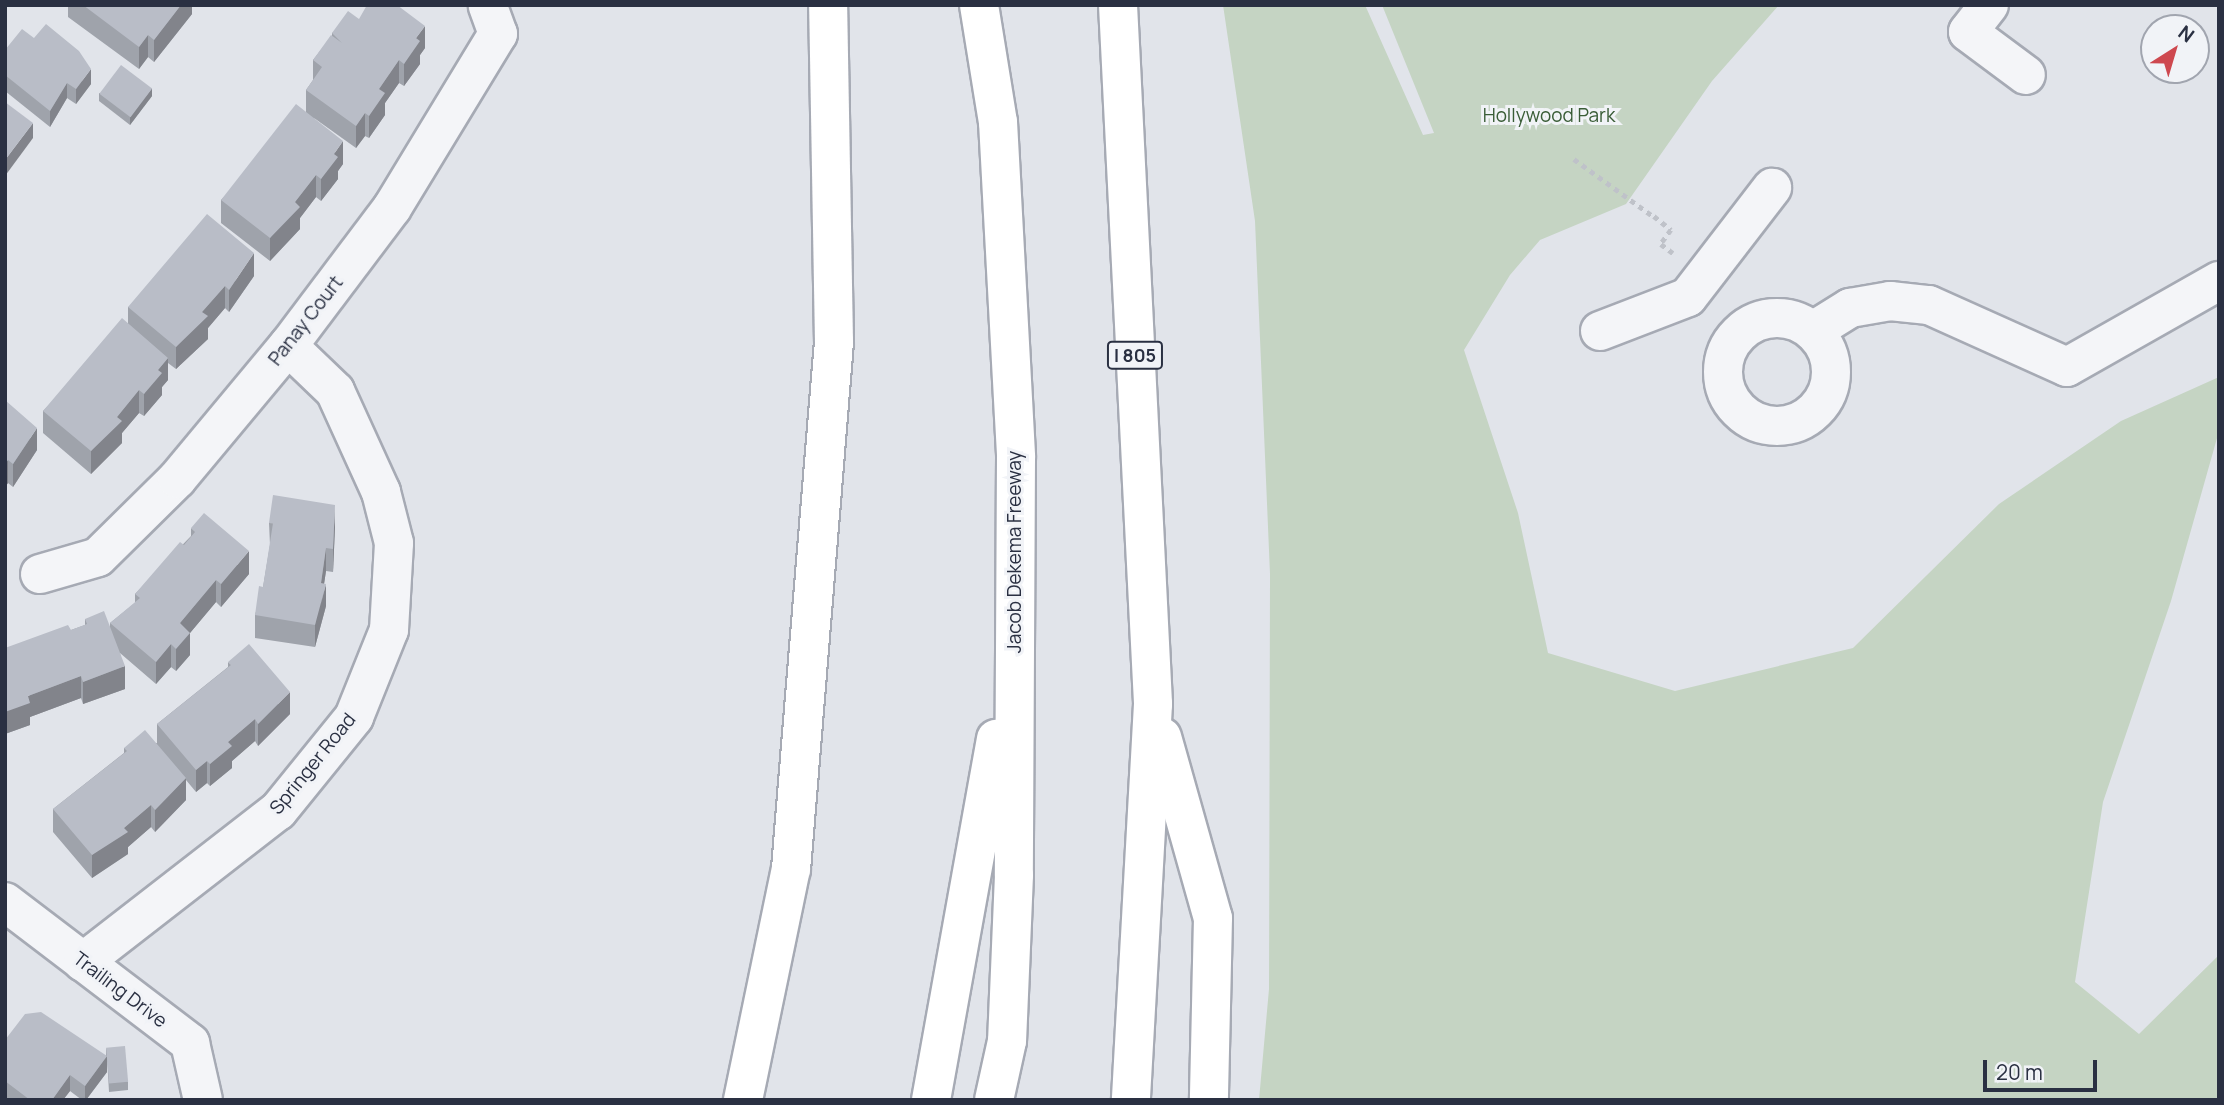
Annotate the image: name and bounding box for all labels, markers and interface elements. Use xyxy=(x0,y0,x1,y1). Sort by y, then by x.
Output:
north arrow xyxy=(2140,14,2210,84)
text: N xyxy=(2173,19,2200,48)
park label: Hollywood Park xyxy=(1483,105,1615,127)
street label: Panay Court xyxy=(264,272,348,370)
road number: I 805 xyxy=(1105,340,1165,370)
street label: Jacob Dekema Freeway xyxy=(1004,451,1026,653)
street label: Springer Road xyxy=(265,709,361,819)
street label: Trailing Drive xyxy=(69,947,171,1033)
scale bar xyxy=(1986,1046,2100,1090)
text: 20 m xyxy=(1996,1058,2043,1086)

